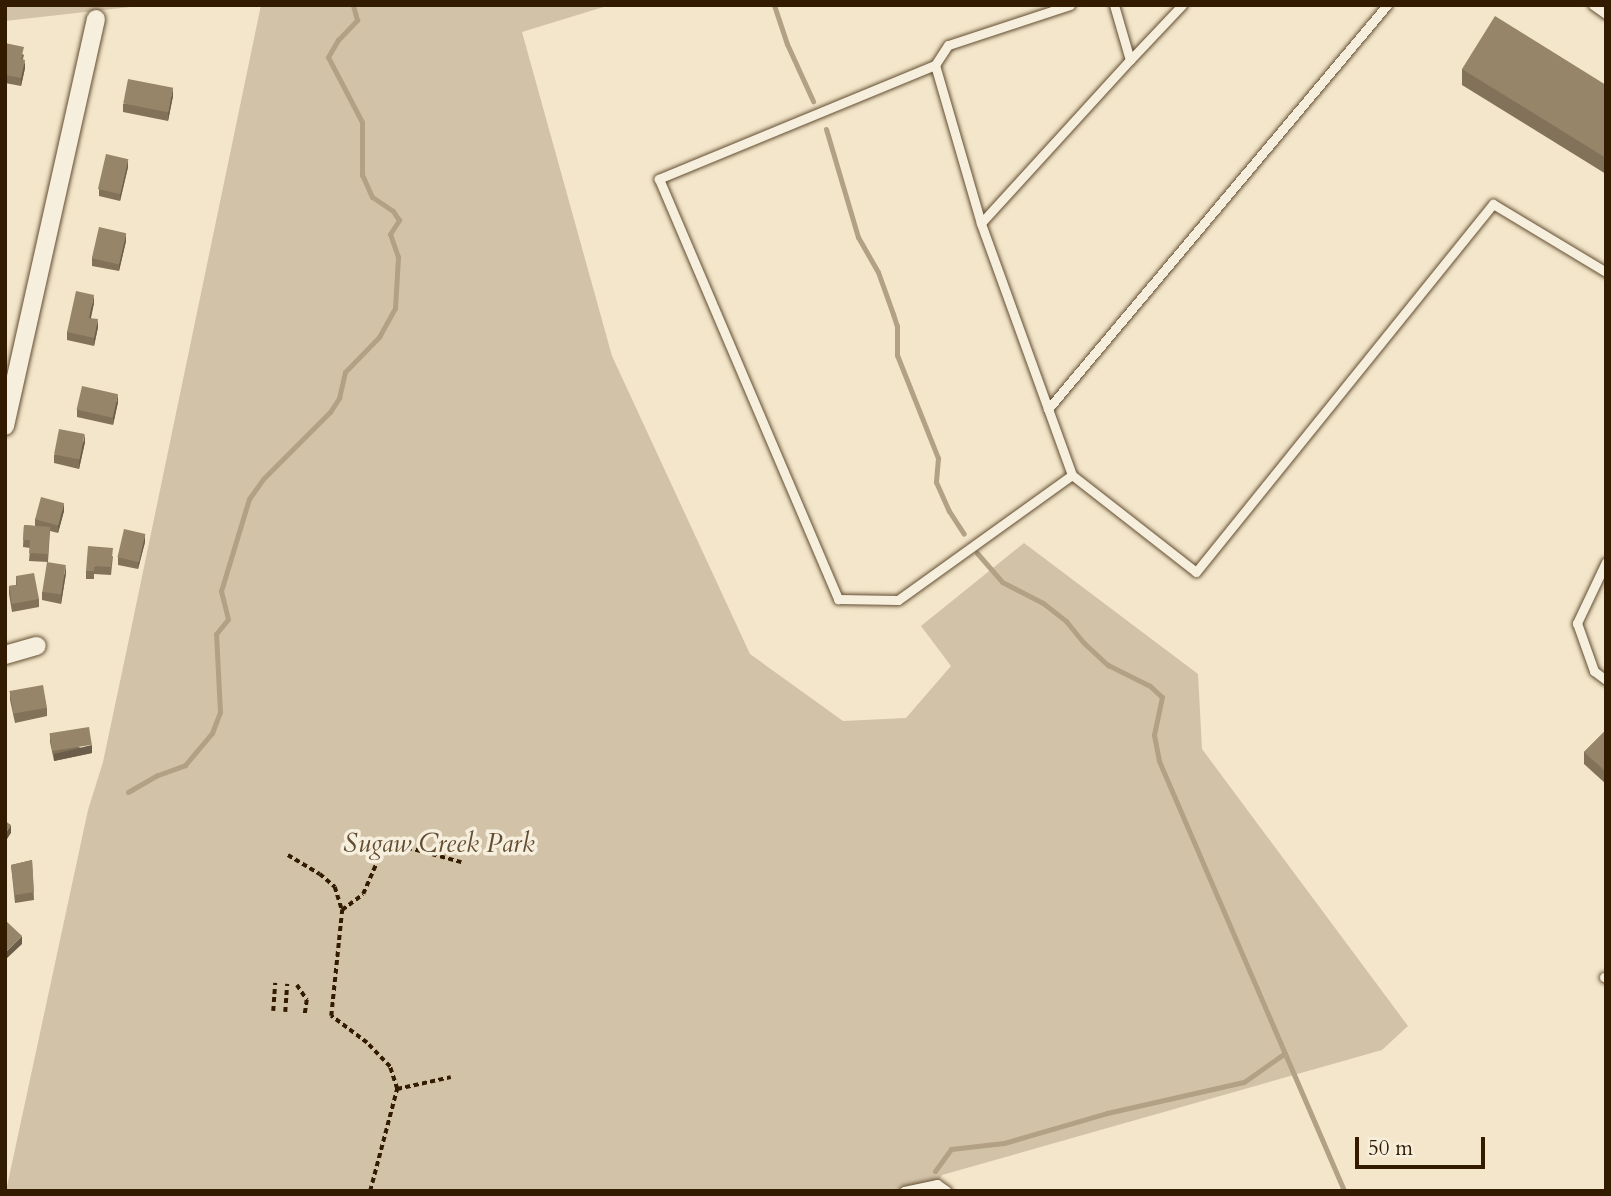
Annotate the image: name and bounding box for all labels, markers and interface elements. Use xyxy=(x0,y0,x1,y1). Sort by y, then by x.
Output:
park label: Sugaw Creek Park xyxy=(343,828,535,860)
scale bar xyxy=(1359,1122,1488,1166)
text: 50 m xyxy=(1368,1134,1413,1163)

